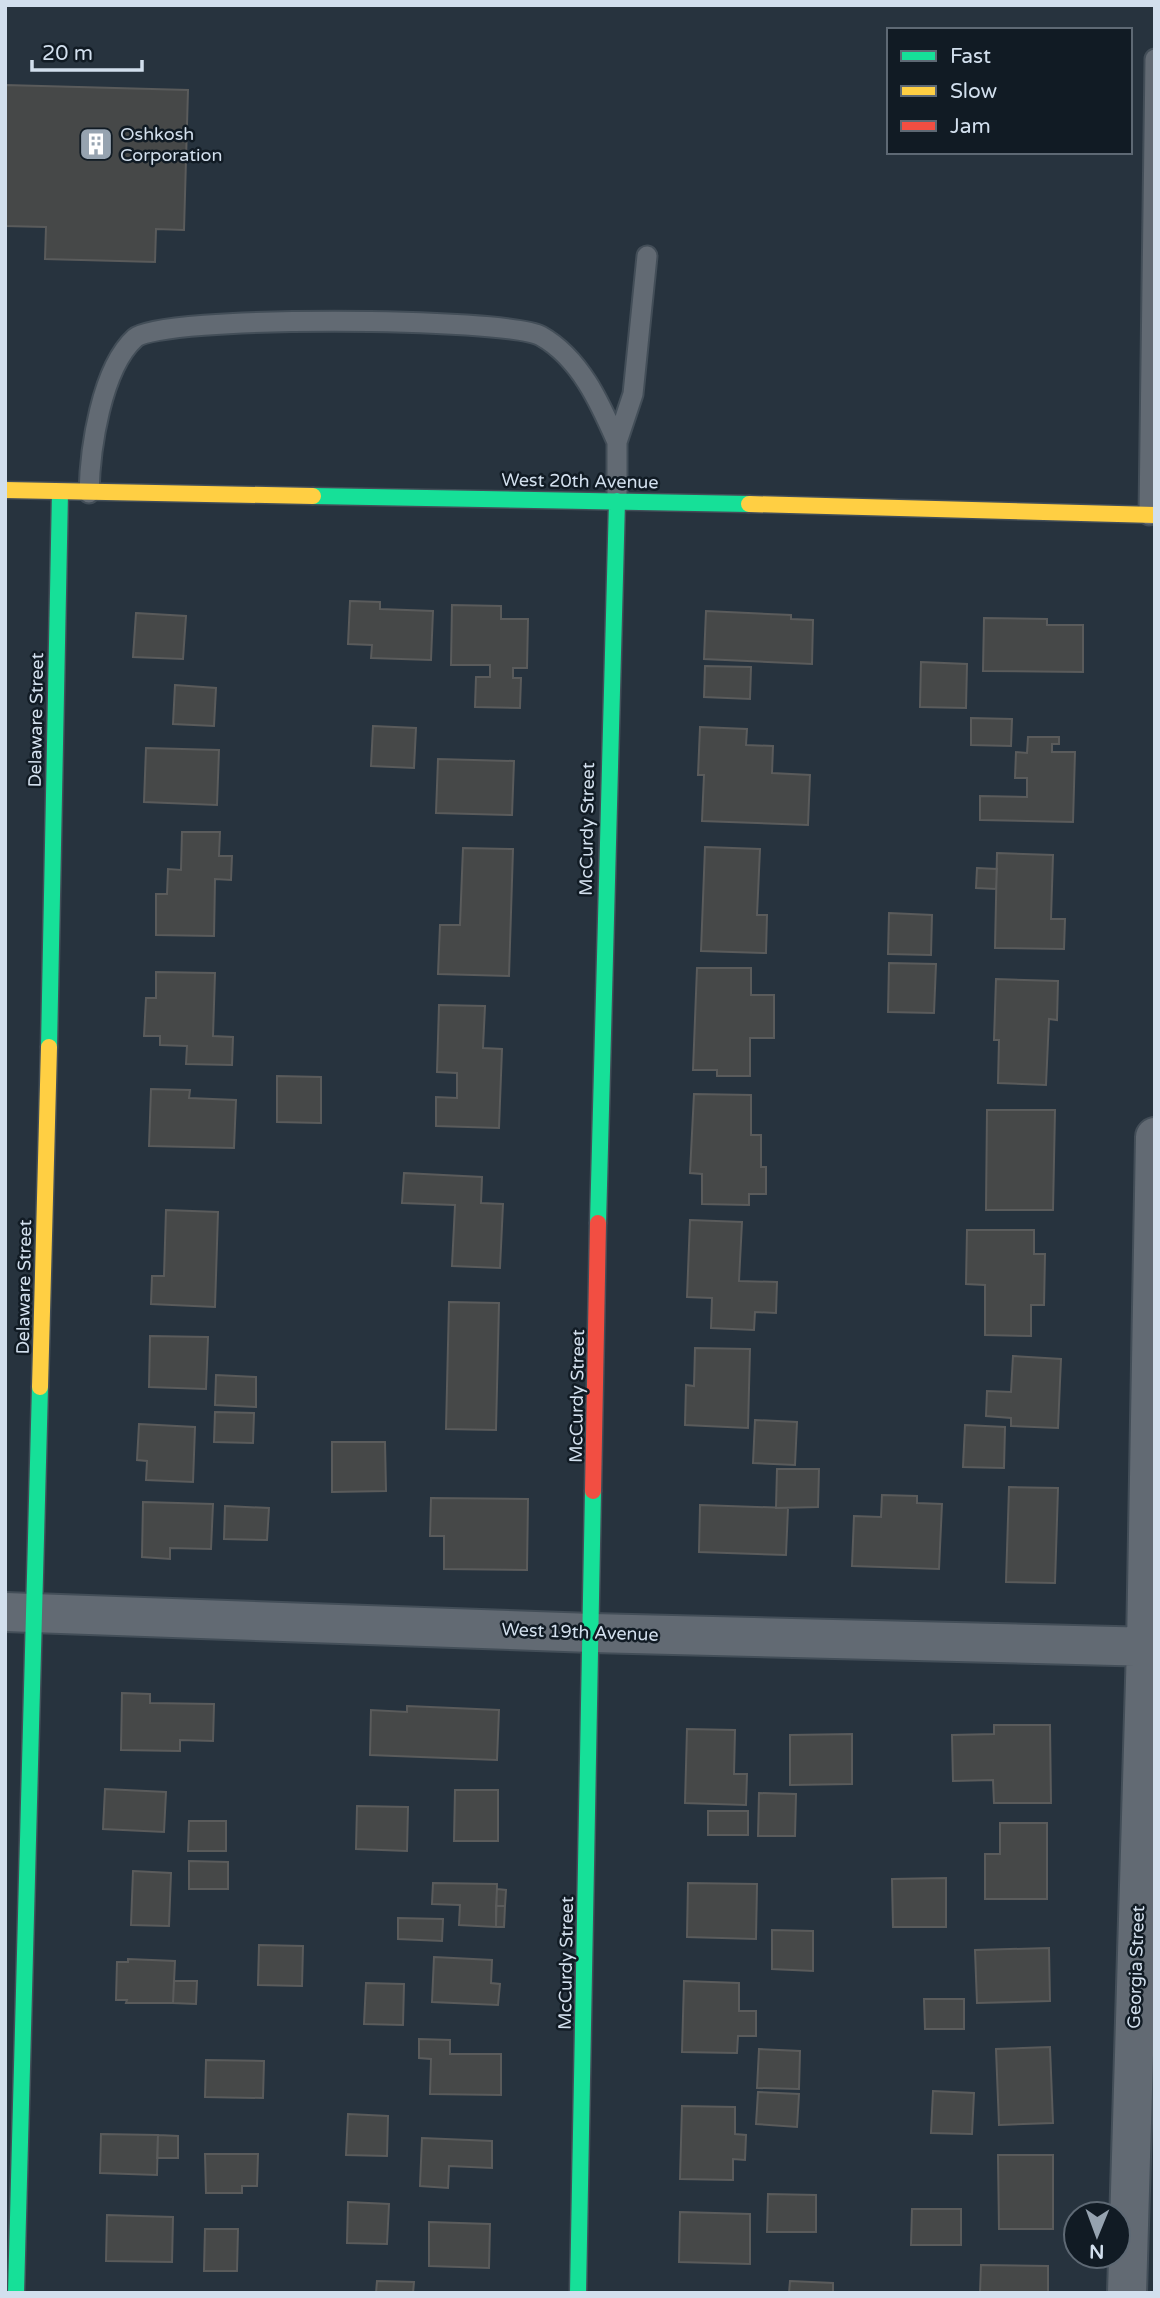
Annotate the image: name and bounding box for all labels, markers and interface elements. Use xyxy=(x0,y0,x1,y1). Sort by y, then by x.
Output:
scale bar xyxy=(32,28,142,72)
legend xyxy=(887,28,1132,154)
text: 20 m xyxy=(42,41,93,66)
text: Fast xyxy=(950,44,991,69)
text: Slow xyxy=(950,79,998,104)
text: Jam xyxy=(950,114,991,139)
place label: Oshkosh Corporation xyxy=(120,123,222,166)
building icon: Oshkosh Corporation xyxy=(77,125,115,163)
street label: West 20th Avenue xyxy=(501,469,659,493)
street label: Delaware Street xyxy=(24,652,48,788)
street label: McCurdy Street xyxy=(575,762,599,896)
street label: Delaware Street xyxy=(12,1219,36,1355)
street label: McCurdy Street xyxy=(565,1329,589,1463)
street label: West 19th Avenue xyxy=(501,1618,659,1646)
street label: McCurdy Street xyxy=(554,1896,578,2030)
street label: Georgia Street xyxy=(1123,1905,1149,2029)
north arrow xyxy=(1062,2200,1132,2270)
text: N xyxy=(1089,2240,1105,2262)

